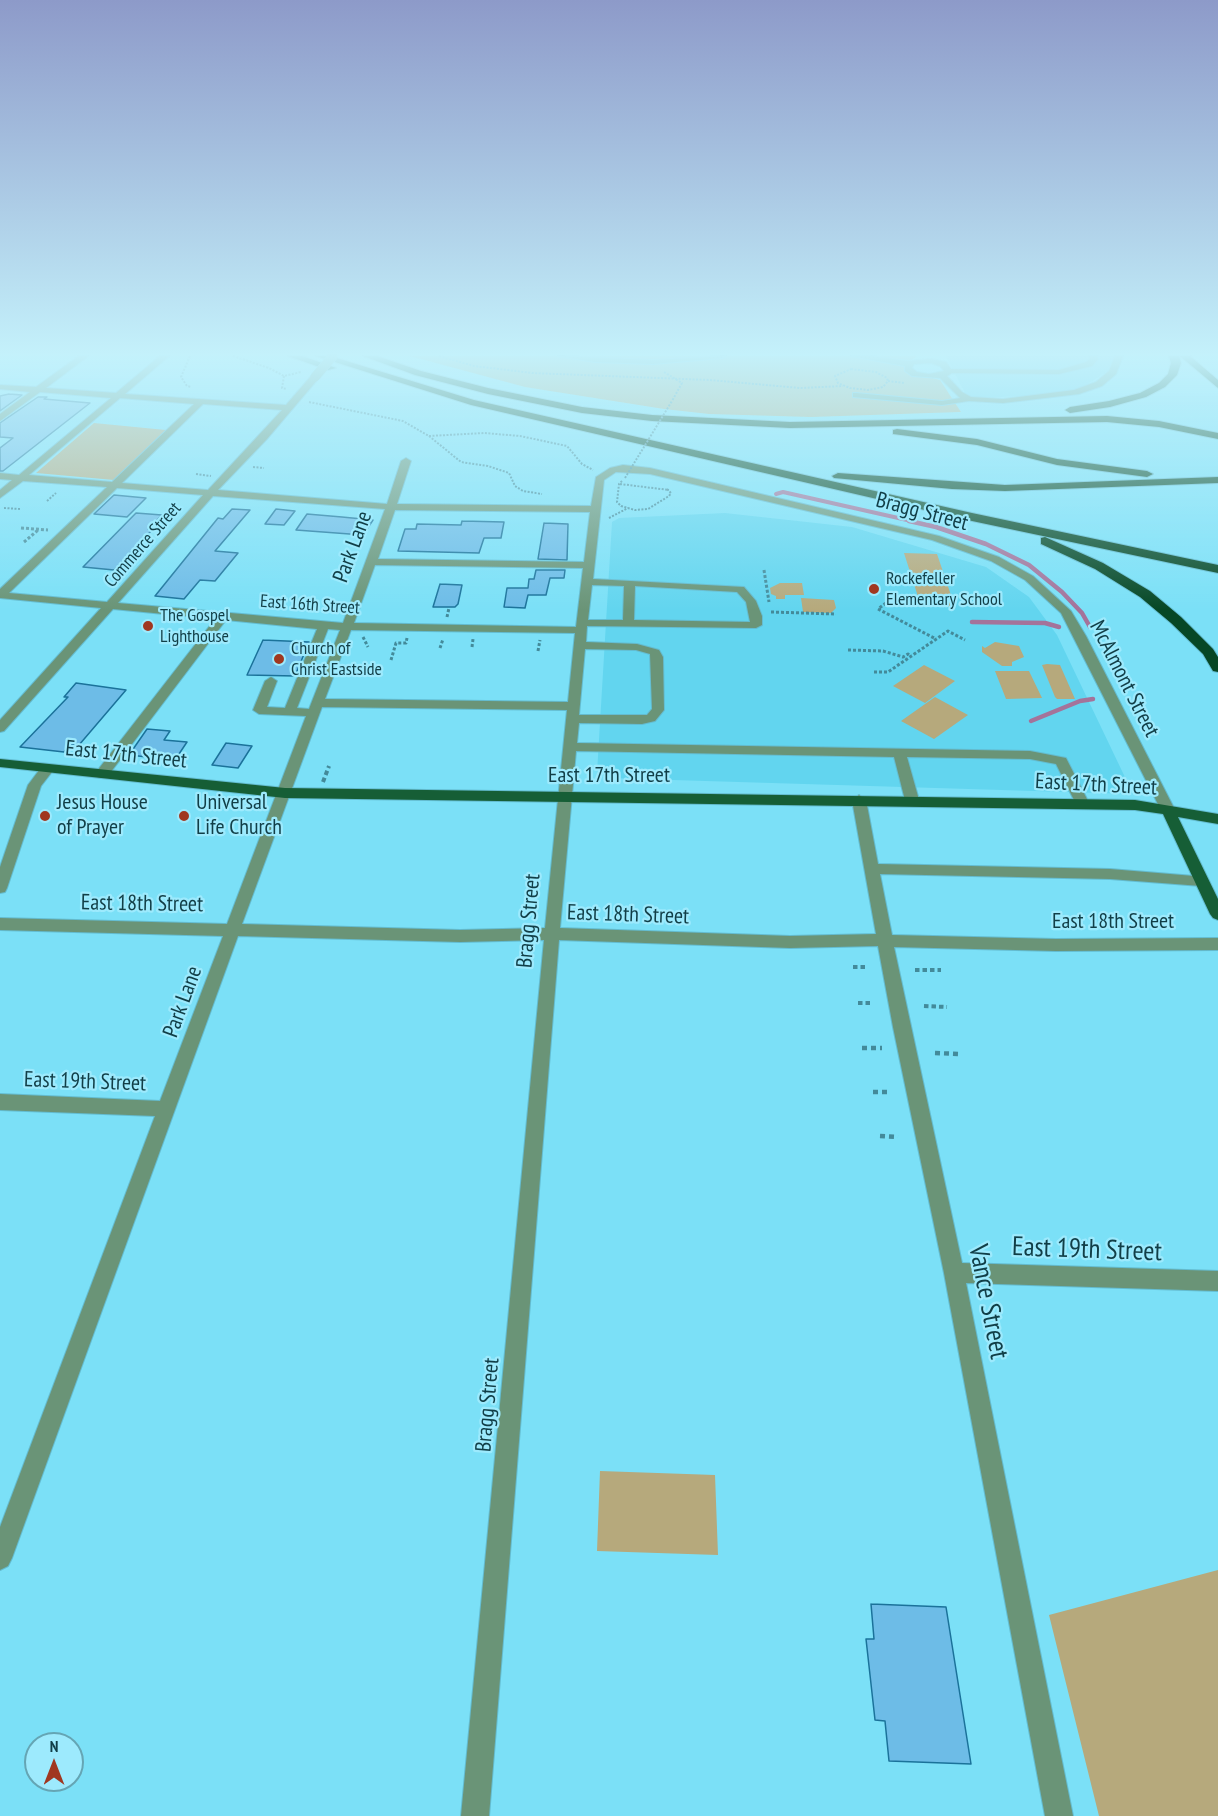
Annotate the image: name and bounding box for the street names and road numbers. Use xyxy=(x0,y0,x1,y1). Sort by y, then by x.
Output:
street label: Bragg Street xyxy=(873,487,971,537)
street label: Commerce Street xyxy=(100,498,186,592)
street label: Park Lane xyxy=(328,508,378,586)
street label: East 16th Street xyxy=(259,591,361,619)
street label: McAlmont Street xyxy=(1083,616,1165,742)
street label: East 17th Street xyxy=(64,735,188,775)
street label: East 17th Street xyxy=(548,763,670,789)
street label: East 17th Street xyxy=(1034,769,1158,801)
street label: Bragg Street xyxy=(512,873,546,969)
street label: East 18th Street xyxy=(81,890,203,918)
street label: East 18th Street xyxy=(567,900,689,930)
street label: East 18th Street xyxy=(1052,909,1174,935)
street label: Park Lane xyxy=(158,963,208,1041)
street label: East 19th Street xyxy=(24,1067,146,1097)
street label: East 19th Street xyxy=(1012,1231,1162,1269)
street label: Vance Street xyxy=(961,1242,1015,1362)
street label: Bragg Street xyxy=(471,1357,505,1453)

